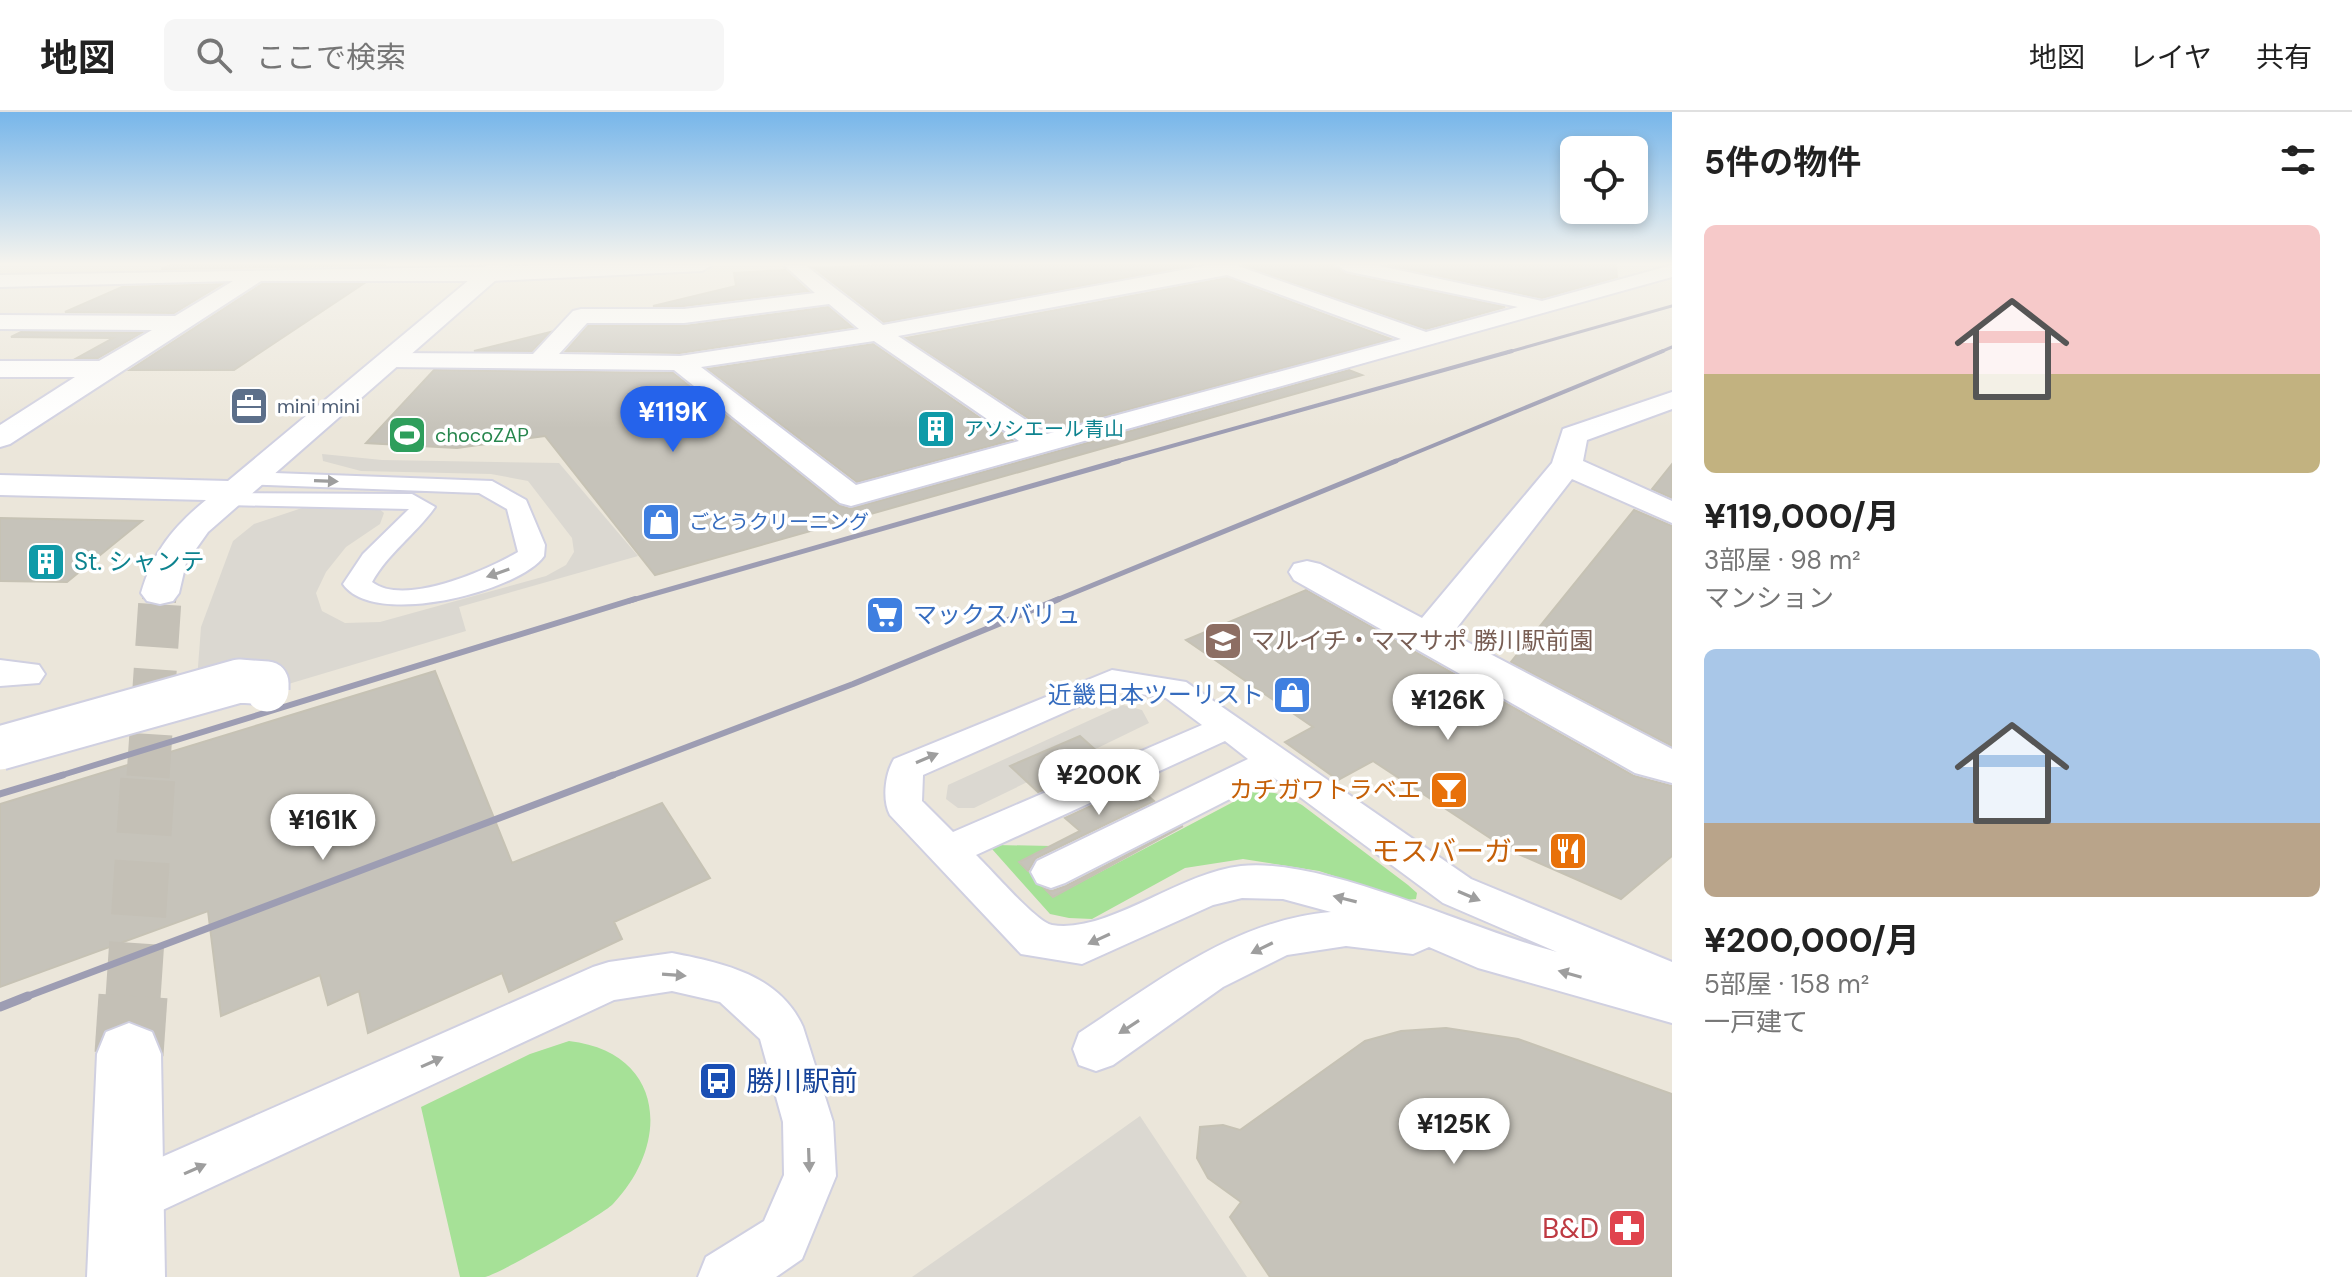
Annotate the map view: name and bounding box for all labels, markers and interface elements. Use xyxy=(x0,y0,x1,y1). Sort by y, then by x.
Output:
search box xyxy=(164,19,724,91)
text: 地図 xyxy=(40,33,116,83)
icon: search xyxy=(192,33,236,77)
text: ここで検索 xyxy=(256,38,406,77)
text: 地図 xyxy=(2029,39,2085,76)
text: レイヤ xyxy=(2129,39,2212,76)
text: 共有 xyxy=(2256,39,2312,76)
map controls xyxy=(1560,136,1648,224)
button: locate xyxy=(1560,136,1648,224)
icon: filters xyxy=(2276,138,2320,182)
text: 5件の物件 xyxy=(1704,140,1861,185)
icon: home xyxy=(1940,277,2084,421)
office icon: mini mini xyxy=(228,385,270,427)
pin: ¥119K xyxy=(617,386,729,454)
place label: mini mini xyxy=(277,393,360,419)
text: ¥119K xyxy=(638,395,708,429)
building icon: アソシエール青山 xyxy=(915,408,957,450)
sports icon: chocoZAP xyxy=(386,414,428,456)
place label: アソシエール青山 xyxy=(964,416,1124,442)
place label: chocoZAP xyxy=(435,422,529,448)
one-way arrow xyxy=(314,475,339,487)
text: ¥119,000/月 xyxy=(1704,494,1900,539)
shop icon: ごとうクリーニング xyxy=(640,501,682,543)
place label: ごとうクリーニング xyxy=(689,509,869,535)
building icon: St. シャンテ xyxy=(25,541,67,583)
text: 3部屋 · 98 m² xyxy=(1704,543,1861,577)
place label: St. シャンテ xyxy=(74,546,204,577)
one-way arrow xyxy=(486,568,510,580)
text: マンション xyxy=(1704,581,1834,615)
supermarket icon: マックスバリュ xyxy=(864,594,906,636)
place label: マックスバリュ xyxy=(913,599,1080,630)
school or university icon: マルイチ・ママサポ 勝川駅前園 xyxy=(1202,620,1244,662)
place label: マルイチ・ママサポ 勝川駅前園 xyxy=(1251,625,1593,656)
shop icon: 近畿日本ツーリスト xyxy=(1271,674,1313,716)
pin: ¥126K xyxy=(1392,674,1504,742)
place label: 近畿日本ツーリスト xyxy=(1048,679,1264,710)
text: ¥126K xyxy=(1411,683,1485,717)
icon: home xyxy=(1940,701,2084,845)
pin: ¥200K xyxy=(1043,749,1155,817)
one-way arrow xyxy=(916,752,939,765)
text: ¥200K xyxy=(1056,758,1142,792)
bar icon: カチガワトラベエ xyxy=(1428,769,1470,811)
place label: カチガワトラベエ xyxy=(1229,774,1421,805)
pin: ¥161K xyxy=(267,794,379,862)
text: ¥161K xyxy=(288,803,358,837)
restaurant icon: モスバーガー xyxy=(1547,830,1589,872)
place label: モスバーガー xyxy=(1372,833,1540,870)
one-way arrow xyxy=(1457,890,1481,903)
one-way arrow xyxy=(1332,892,1357,904)
text: ¥200,000/月 xyxy=(1704,918,1920,963)
one-way arrow xyxy=(1087,932,1110,946)
one-way arrow xyxy=(1250,941,1274,955)
one-way arrow xyxy=(1557,967,1581,980)
text: 5部屋 · 158 m² xyxy=(1704,967,1869,1001)
one-way arrow xyxy=(662,969,687,982)
text: 一戸建て xyxy=(1704,1005,1808,1039)
one-way arrow xyxy=(1118,1019,1140,1033)
one-way arrow xyxy=(420,1055,444,1068)
bus stop icon: 勝川駅前 xyxy=(697,1060,739,1102)
place label: 勝川駅前 xyxy=(746,1063,858,1100)
pin: ¥125K xyxy=(1398,1098,1510,1166)
text: ¥125K xyxy=(1417,1107,1491,1141)
one-way arrow xyxy=(803,1148,815,1173)
one-way arrow xyxy=(184,1162,207,1176)
pharmacy icon: B&D xyxy=(1606,1207,1648,1249)
place label: B&D xyxy=(1542,1210,1599,1247)

